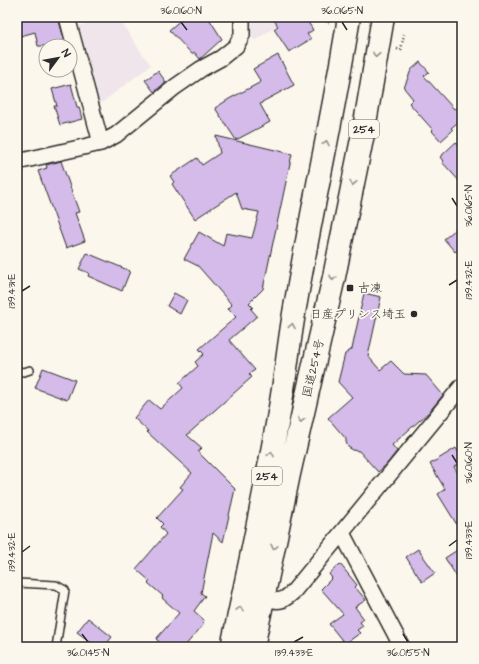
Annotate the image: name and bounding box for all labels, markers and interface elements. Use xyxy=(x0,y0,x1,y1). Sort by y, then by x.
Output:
text: 36.0160°N xyxy=(160,4,202,18)
text: 36.0165°N xyxy=(321,4,363,18)
north arrow xyxy=(38,38,78,78)
text: N xyxy=(58,46,74,60)
one-way arrow xyxy=(372,52,381,59)
road number: 254 xyxy=(349,120,379,138)
one-way arrow xyxy=(321,140,330,147)
one-way arrow xyxy=(349,180,357,186)
text: 36.0165°N xyxy=(462,185,476,227)
text: 139.432°E xyxy=(462,260,476,300)
text: 139.431°E xyxy=(5,274,19,308)
one-way arrow xyxy=(330,275,338,281)
place label: 古凍 xyxy=(358,280,382,297)
marker: 古凍 xyxy=(345,283,355,293)
place label: 日産プリンス埼玉 xyxy=(310,306,406,323)
marker: 日産プリンス埼玉 xyxy=(409,309,419,319)
one-way arrow xyxy=(287,323,296,329)
street label: 国道254号 xyxy=(299,337,328,399)
one-way arrow xyxy=(298,417,306,423)
text: 36.0160°N xyxy=(462,442,476,484)
one-way arrow xyxy=(266,451,275,457)
road number: 254 xyxy=(252,467,282,485)
text: 139.433°E xyxy=(462,521,476,559)
text: 139.432°E xyxy=(5,532,19,572)
one-way arrow xyxy=(271,544,279,551)
one-way arrow xyxy=(235,606,244,612)
text: 36.0145°N xyxy=(67,646,109,660)
text: 139.433°E xyxy=(275,646,313,660)
text: 36.0155°N xyxy=(387,646,429,660)

